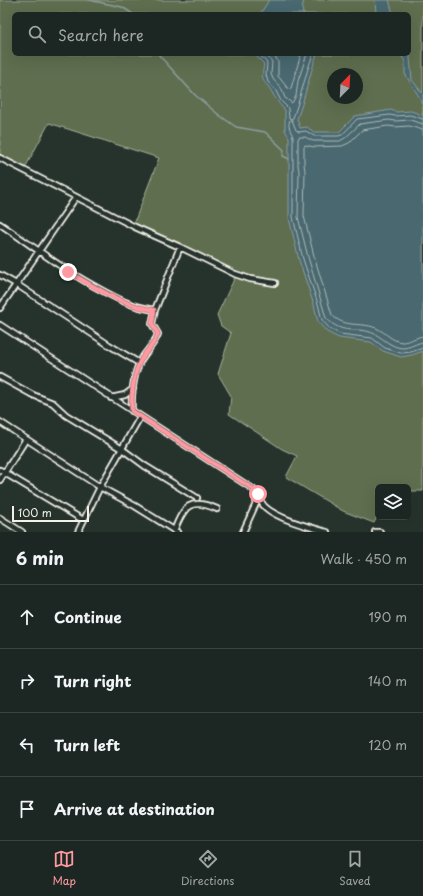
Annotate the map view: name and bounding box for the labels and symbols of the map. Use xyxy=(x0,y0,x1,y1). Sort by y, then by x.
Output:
north arrow xyxy=(327,68,363,104)
route end xyxy=(59,263,77,281)
route start xyxy=(249,485,267,503)
scale bar xyxy=(12,504,89,523)

